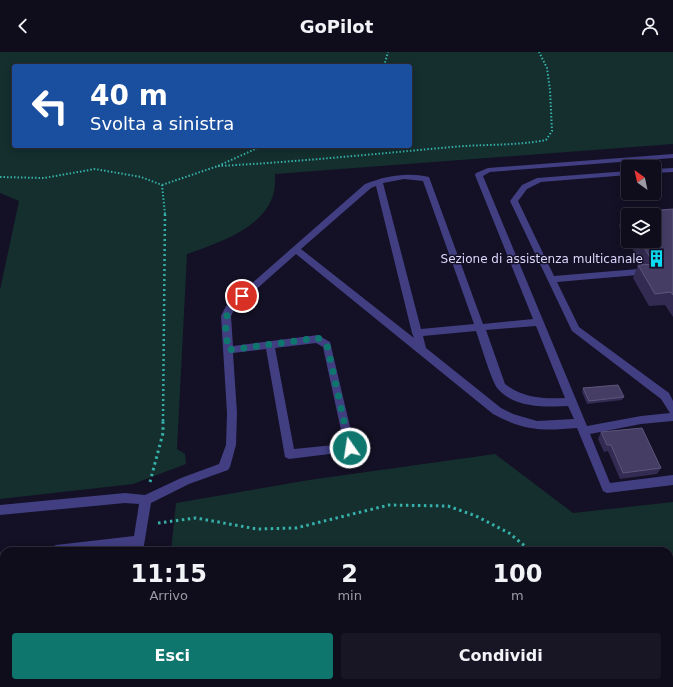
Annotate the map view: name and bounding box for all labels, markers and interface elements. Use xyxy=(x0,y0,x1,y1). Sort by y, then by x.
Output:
icon: back xyxy=(12,15,34,37)
icon: person xyxy=(639,15,661,37)
text: GoPilot xyxy=(300,16,373,37)
text: 40 m xyxy=(90,79,168,112)
icon: left xyxy=(24,80,76,132)
text: Svolta a sinistra xyxy=(90,113,234,134)
north arrow xyxy=(621,160,661,200)
map controls xyxy=(621,160,661,248)
button: layers xyxy=(621,208,661,248)
building icon: Sezione di assistenza multicanale xyxy=(646,249,666,269)
place label: Sezione di assistenza multicanale xyxy=(441,252,643,266)
pin xyxy=(225,279,259,313)
icon: arrive xyxy=(231,285,253,307)
position arrow xyxy=(329,427,371,469)
text: 11:15 xyxy=(130,560,207,588)
text: 2 xyxy=(341,560,358,588)
text: 100 xyxy=(492,560,542,588)
text: Arrivo xyxy=(149,588,188,603)
text: min xyxy=(337,588,362,603)
text: m xyxy=(511,588,524,603)
button: Esci xyxy=(12,633,333,679)
button: Condividi xyxy=(341,633,661,679)

